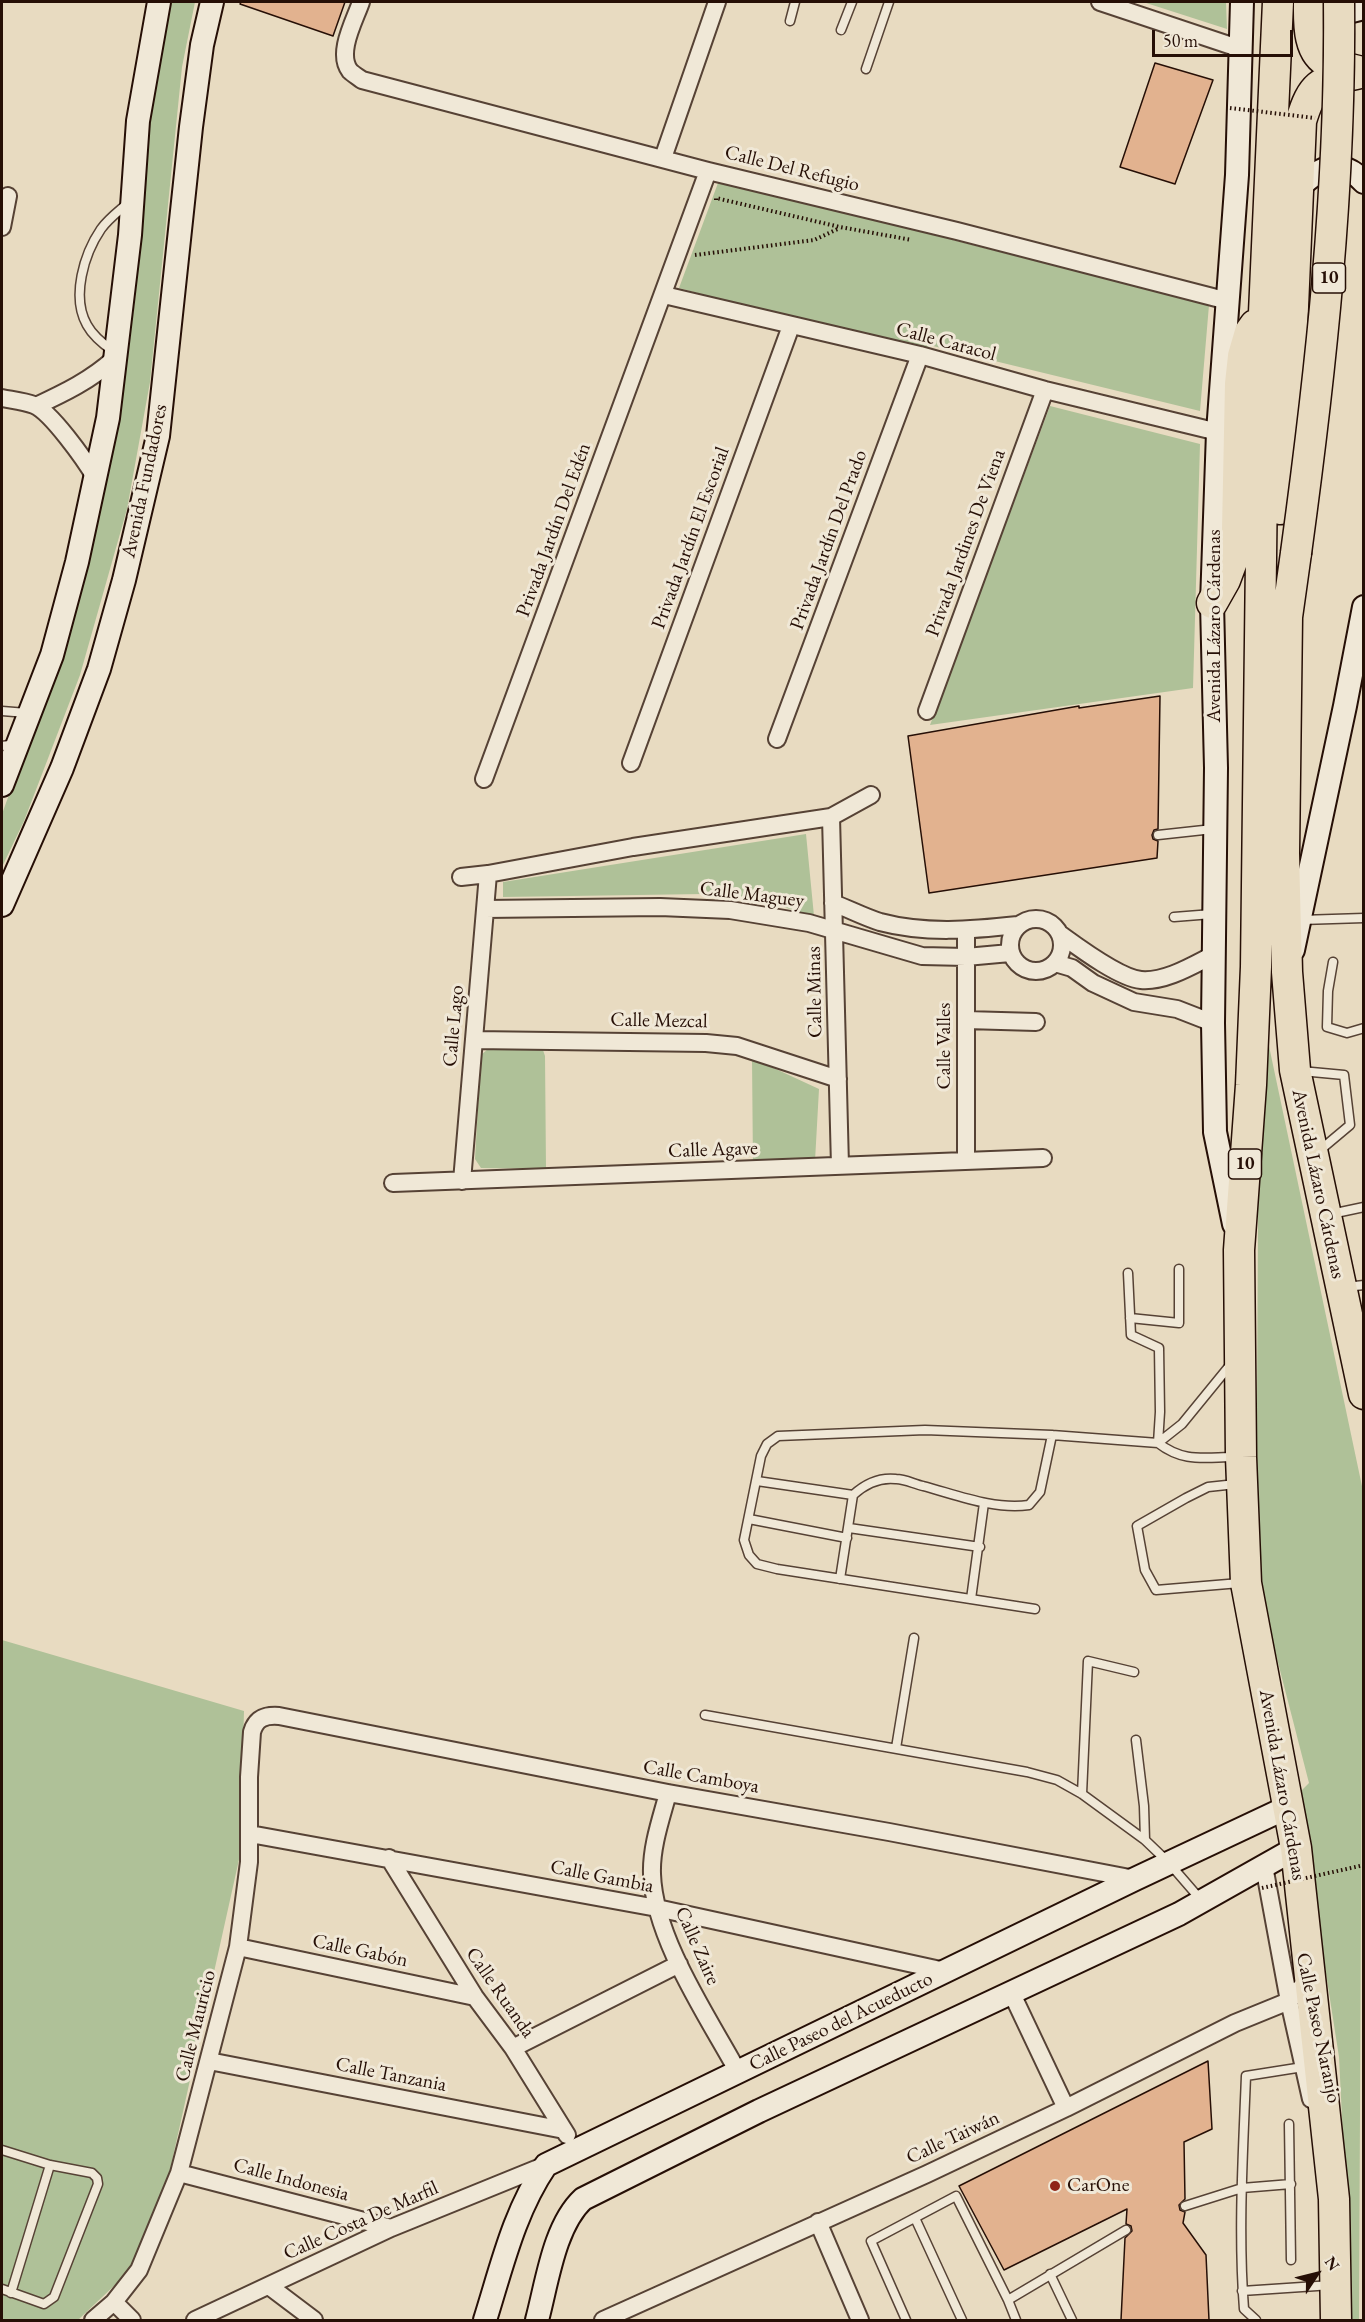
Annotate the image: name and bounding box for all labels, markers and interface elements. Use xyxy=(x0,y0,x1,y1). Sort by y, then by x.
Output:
scale bar xyxy=(1155,18,1296,56)
text: 50 m xyxy=(1163,29,1198,52)
street label: Calle Del Refugio xyxy=(722,141,862,197)
road number: 10 xyxy=(1312,263,1346,293)
street label: Calle Caracol xyxy=(893,317,999,367)
street label: Avenida Fundadores xyxy=(117,402,173,560)
street label: Privada Jardín Del Edén xyxy=(511,440,597,620)
street label: Privada Jardín El Escorial xyxy=(647,444,735,632)
street label: Privada Jardines De Viena xyxy=(921,446,1011,640)
street label: Privada Jardín Del Prado xyxy=(785,447,873,633)
street label: Avenida Lázaro Cárdenas xyxy=(1203,529,1227,723)
street label: Calle Maguey xyxy=(698,877,806,913)
street label: Calle Minas xyxy=(802,946,828,1038)
street label: Calle Lago xyxy=(438,984,470,1068)
street label: Calle Valles xyxy=(933,1003,957,1089)
street label: Calle Mezcal xyxy=(610,1008,708,1034)
street label: Avenida Lázaro Cárdenas xyxy=(1286,1087,1350,1281)
street label: Calle Agave xyxy=(668,1136,758,1164)
road number: 10 xyxy=(1228,1149,1262,1179)
street label: Avenida Lázaro Cárdenas xyxy=(1253,1688,1311,1882)
street label: Calle Camboya xyxy=(641,1755,761,1799)
street label: Calle Gambia xyxy=(548,1855,656,1899)
street label: Calle Zaire xyxy=(669,1903,725,1989)
street label: Calle Gabón xyxy=(310,1929,410,1973)
street label: Calle Ruanda xyxy=(460,1943,540,2043)
street label: Calle Paseo Naranjo xyxy=(1290,1951,1346,2105)
street label: Calle Paseo del Acueducto xyxy=(745,1967,937,2077)
street label: Calle Mauricio xyxy=(171,1968,221,2084)
street label: Calle Tanzania xyxy=(334,2052,448,2098)
street label: Calle Taiwán xyxy=(903,2106,1003,2170)
street label: Calle Indonesia xyxy=(231,2153,351,2207)
place label: CarOne xyxy=(1067,2174,1129,2198)
street label: Calle Costa De Marfil xyxy=(280,2176,442,2266)
marker: CarOne xyxy=(1048,2179,1062,2193)
north arrow xyxy=(1287,2244,1347,2304)
text: N xyxy=(1320,2252,1344,2275)

